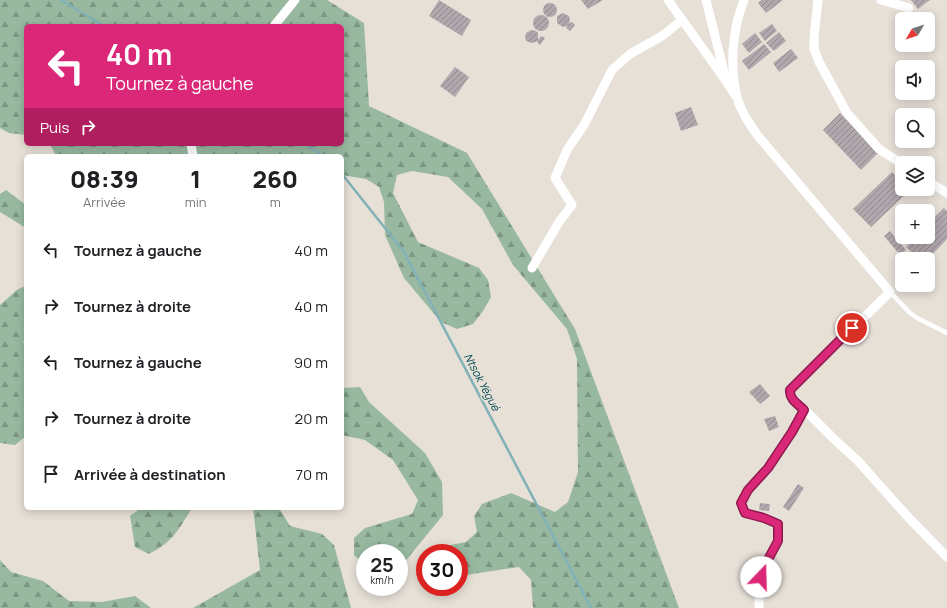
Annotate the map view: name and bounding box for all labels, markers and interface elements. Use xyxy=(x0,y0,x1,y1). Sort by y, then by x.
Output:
north arrow xyxy=(895,12,935,52)
map controls xyxy=(895,12,935,292)
text: 40 m xyxy=(106,35,172,73)
icon: left xyxy=(40,40,92,92)
button: sound xyxy=(895,60,935,100)
text: Tournez à gauche xyxy=(106,71,254,95)
button: search xyxy=(895,108,935,148)
icon: right xyxy=(77,116,99,138)
text: Puis xyxy=(40,117,69,138)
button: layers xyxy=(895,156,935,196)
text: 08:39 xyxy=(70,162,139,195)
text: 1 xyxy=(190,162,201,195)
text: 260 xyxy=(252,162,298,195)
text: Arrivée xyxy=(83,193,126,211)
text: min xyxy=(185,193,206,211)
text: m xyxy=(270,193,281,211)
button: + xyxy=(895,204,935,244)
icon: left xyxy=(40,239,62,261)
text: Tournez à gauche xyxy=(74,240,202,261)
text: 40 m xyxy=(294,240,328,261)
button: − xyxy=(895,252,935,292)
icon: right xyxy=(40,295,62,317)
text: Tournez à droite xyxy=(74,296,191,317)
text: 40 m xyxy=(294,296,328,317)
pin xyxy=(835,311,869,345)
icon: arrive xyxy=(841,317,863,339)
water label: Ntsok Yégué xyxy=(461,350,504,414)
icon: left xyxy=(40,351,62,373)
text: Tournez à gauche xyxy=(74,352,202,373)
text: 90 m xyxy=(294,352,328,373)
icon: right xyxy=(40,407,62,429)
text: Tournez à droite xyxy=(74,408,191,429)
text: 20 m xyxy=(295,408,328,429)
icon: arrive xyxy=(40,463,62,485)
text: Arrivée à destination xyxy=(74,464,226,485)
text: 70 m xyxy=(296,464,328,485)
speed limit sign: 30 xyxy=(416,544,468,596)
text: 25 xyxy=(370,551,394,578)
position arrow xyxy=(740,556,782,598)
text: km/h xyxy=(370,573,394,587)

